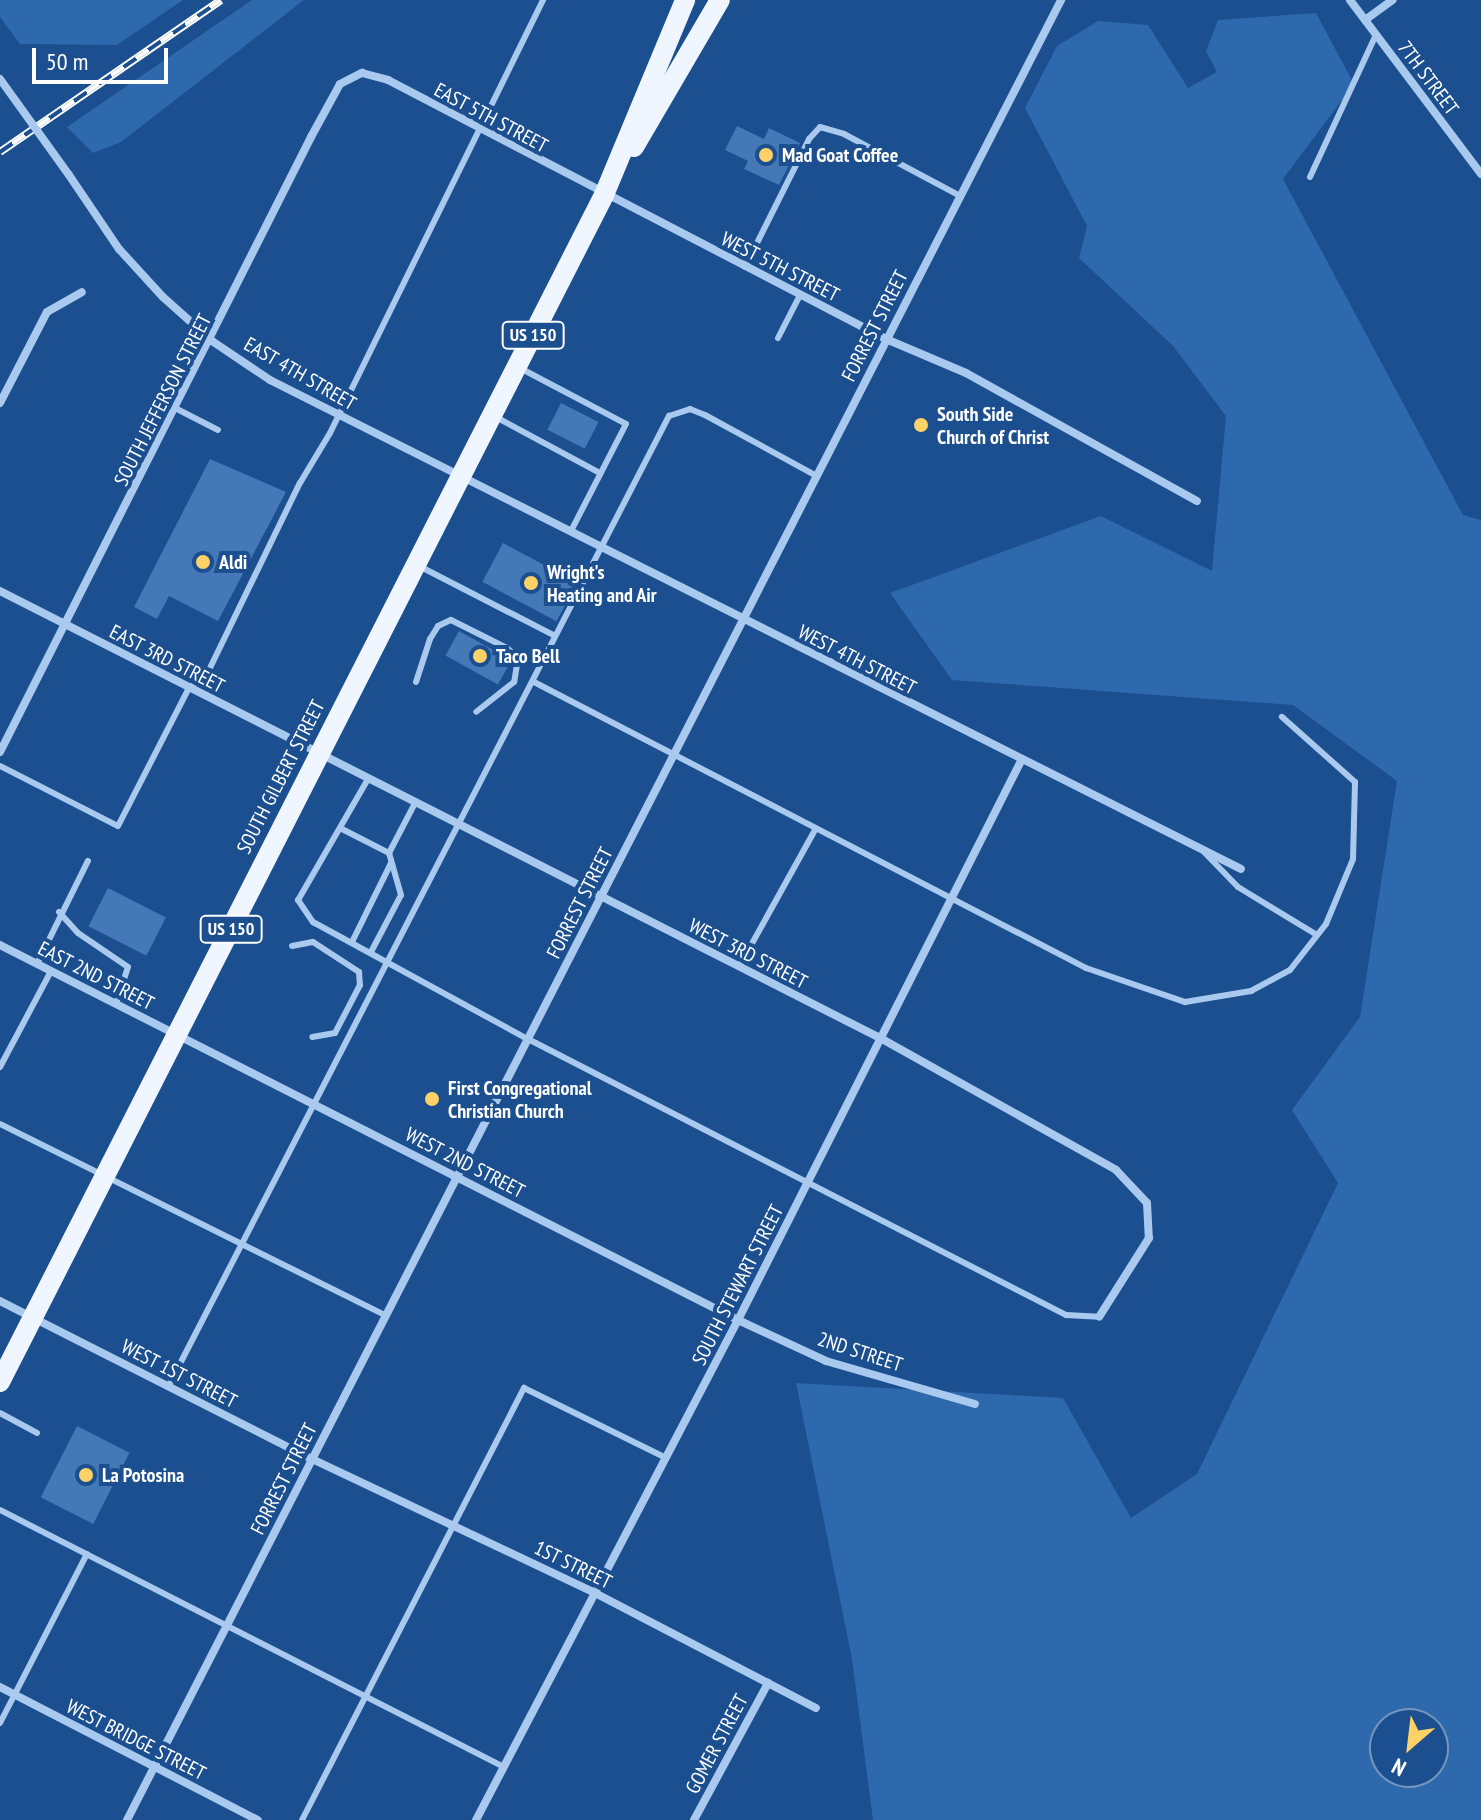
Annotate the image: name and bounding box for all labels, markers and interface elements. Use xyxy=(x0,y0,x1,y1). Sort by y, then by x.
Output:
scale bar xyxy=(36,32,172,82)
street label: 7TH STREET xyxy=(1393,36,1463,120)
text: 50 m xyxy=(46,46,88,77)
street label: EAST 5TH STREET xyxy=(430,78,552,158)
place label: Mad Goat Coffee xyxy=(782,143,899,167)
marker: Mad Goat Coffee xyxy=(757,146,775,164)
street label: WEST 5TH STREET xyxy=(717,227,843,307)
street label: FORREST STREET xyxy=(837,266,913,386)
street label: SOUTH JEFFERSON STREET xyxy=(109,310,217,490)
road number: US 150 xyxy=(501,321,565,349)
street label: EAST 4TH STREET xyxy=(239,332,361,416)
place label: South Side Church of Christ xyxy=(937,402,1049,449)
marker: South Side Church of Christ xyxy=(912,416,930,434)
place label: Aldi xyxy=(219,550,247,574)
marker: Aldi xyxy=(194,553,212,571)
place label: Wright's Heating and Air xyxy=(547,560,657,607)
marker: Wright's Heating and Air xyxy=(522,574,540,592)
street label: EAST 3RD STREET xyxy=(105,620,229,698)
street label: WEST 4TH STREET xyxy=(794,620,920,700)
place label: Taco Bell xyxy=(496,644,560,668)
marker: Taco Bell xyxy=(471,647,489,665)
street label: SOUTH GILBERT STREET xyxy=(232,696,330,858)
street label: FORREST STREET xyxy=(542,843,618,963)
street label: WEST 3RD STREET xyxy=(685,914,811,994)
road number: US 150 xyxy=(199,915,263,943)
street label: EAST 2ND STREET xyxy=(34,936,158,1016)
place label: First Congregational Christian Church xyxy=(448,1076,592,1123)
marker: First Congregational Christian Church xyxy=(423,1090,441,1108)
street label: WEST 2ND STREET xyxy=(401,1122,529,1204)
street label: SOUTH STEWART STREET xyxy=(687,1201,789,1369)
street label: 2ND STREET xyxy=(815,1327,905,1377)
street label: WEST 1ST STREET xyxy=(117,1334,241,1414)
street label: FORREST STREET xyxy=(246,1419,322,1539)
place label: La Potosina xyxy=(102,1463,184,1487)
marker: La Potosina xyxy=(77,1466,95,1484)
street label: 1ST STREET xyxy=(530,1536,616,1594)
street label: GOMER STREET xyxy=(681,1690,753,1798)
street label: WEST BRIDGE STREET xyxy=(62,1694,210,1786)
north arrow xyxy=(1369,1708,1449,1788)
text: N xyxy=(1387,1752,1411,1783)

